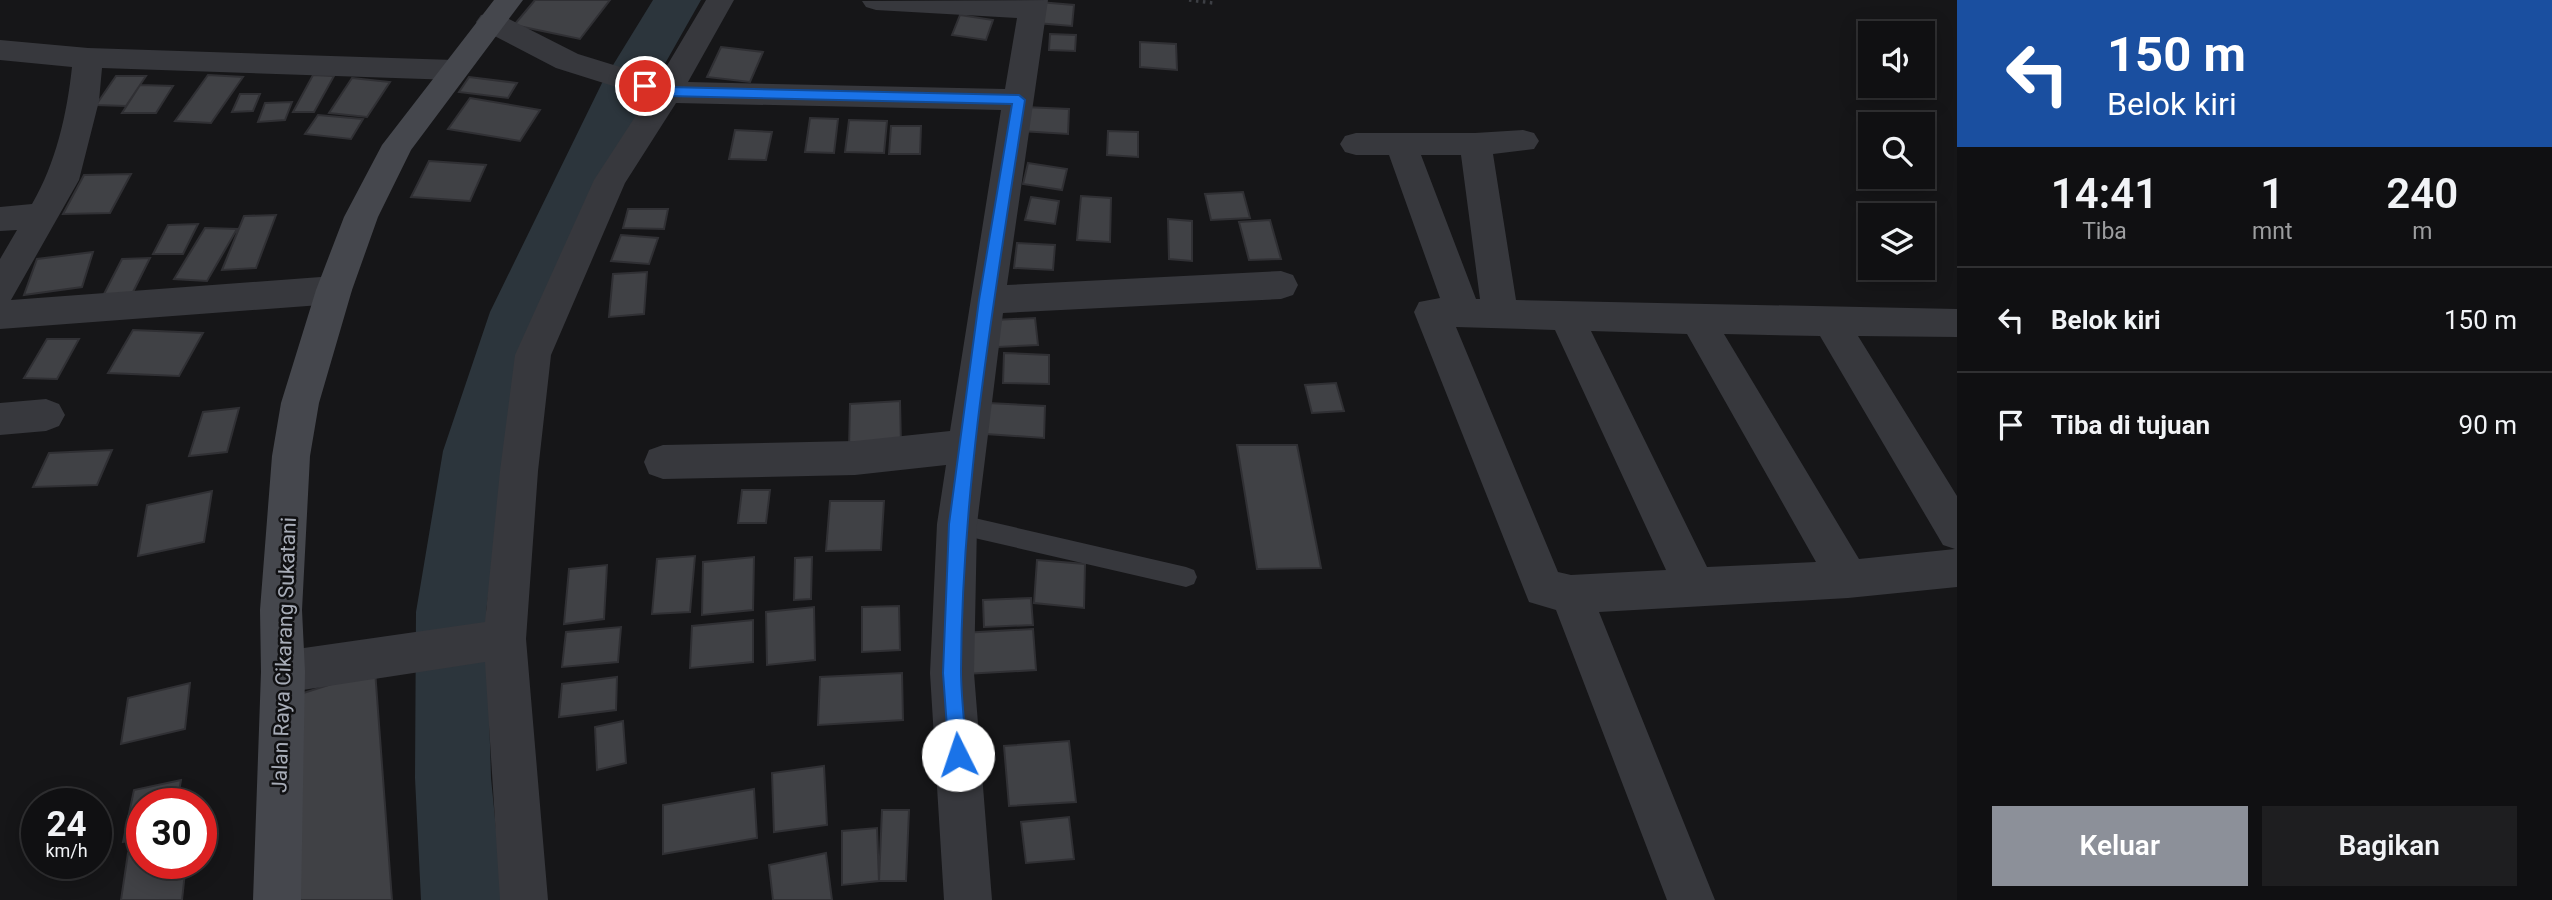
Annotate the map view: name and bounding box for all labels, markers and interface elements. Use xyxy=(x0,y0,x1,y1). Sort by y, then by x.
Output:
map controls xyxy=(1858,21,1935,280)
button: sound xyxy=(1858,21,1935,98)
text: 150 m xyxy=(2107,26,2246,83)
icon: left xyxy=(1992,28,2083,119)
pin xyxy=(615,56,675,116)
icon: arrive xyxy=(626,67,664,105)
text: Belok kiri xyxy=(2107,85,2237,123)
button: search xyxy=(1858,112,1935,189)
text: 14:41 xyxy=(2051,169,2158,218)
text: 1 xyxy=(2260,169,2284,218)
text: 240 xyxy=(2386,169,2458,218)
button: layers xyxy=(1858,203,1935,280)
text: Tiba xyxy=(2082,218,2127,245)
text: mnt xyxy=(2252,218,2292,245)
text: m xyxy=(2412,218,2432,245)
icon: left xyxy=(1992,301,2030,339)
text: Belok kiri xyxy=(2051,305,2161,335)
text: 150 m xyxy=(2444,305,2517,335)
icon: arrive xyxy=(1992,406,2030,444)
text: Tiba di tujuan xyxy=(2051,410,2210,440)
text: 90 m xyxy=(2459,410,2517,440)
street label: Jalan Raya Cikarang Sukatani xyxy=(267,517,301,793)
position arrow xyxy=(921,718,995,792)
speed limit sign: 30 xyxy=(126,788,217,879)
text: 24 xyxy=(46,804,87,845)
button: Keluar xyxy=(1992,806,2248,886)
button: Bagikan xyxy=(2262,806,2517,886)
text: km/h xyxy=(45,840,88,861)

